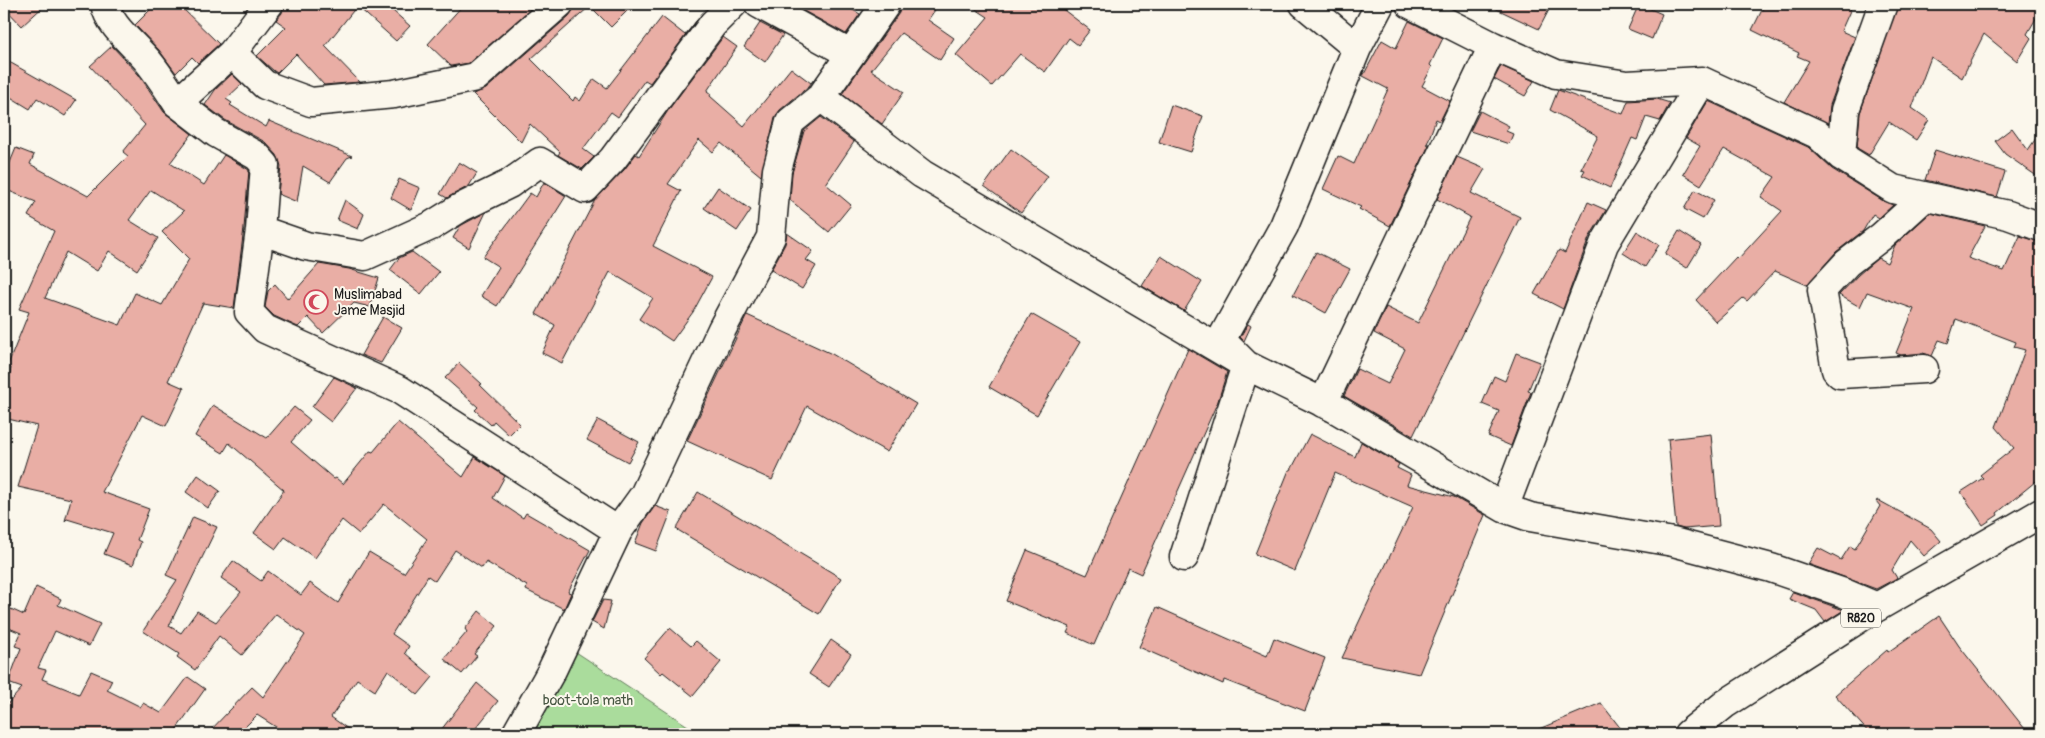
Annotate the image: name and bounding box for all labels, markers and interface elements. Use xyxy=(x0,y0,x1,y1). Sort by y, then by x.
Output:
place label: Muslimabad Jame Masjid xyxy=(334,286,405,319)
mosque icon: Muslimabad Jame Masjid xyxy=(303,289,329,315)
road number: R820 xyxy=(1841,608,1881,628)
park label: boot-tola math xyxy=(543,692,633,709)

